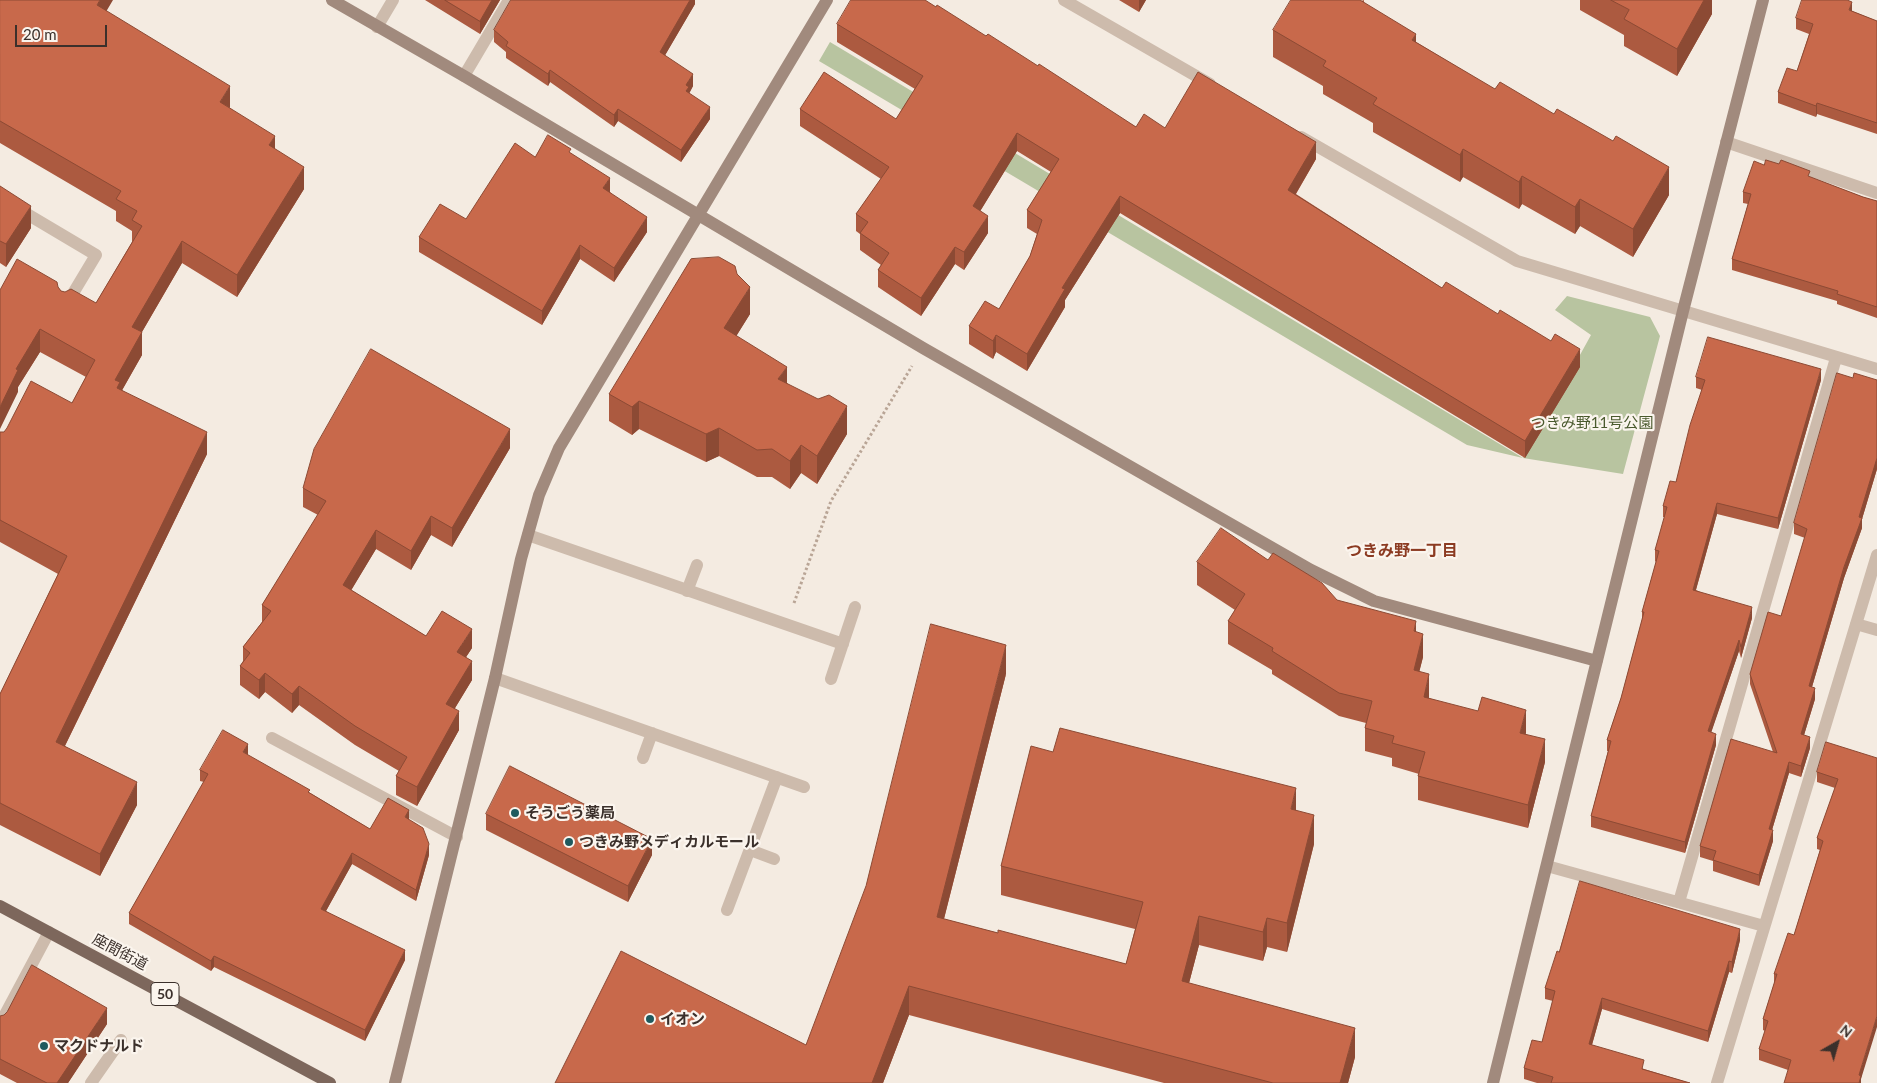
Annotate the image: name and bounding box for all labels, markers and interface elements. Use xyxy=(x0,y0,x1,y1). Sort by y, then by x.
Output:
scale bar xyxy=(18,15,110,47)
text: 20 m xyxy=(23,25,57,43)
park label: つきみ野11号公園 xyxy=(1531,414,1653,432)
district label: つきみ野一丁目 xyxy=(1346,541,1458,561)
place label: そうごう薬局 xyxy=(525,804,615,822)
marker: そうごう薬局 xyxy=(509,807,521,819)
place label: つきみ野メディカルモール xyxy=(579,833,759,851)
marker: つきみ野メディカルモール xyxy=(563,836,575,848)
street label: 座間街道 xyxy=(89,930,151,974)
road number: 50 xyxy=(151,982,179,1006)
place label: イオン xyxy=(660,1010,705,1028)
marker: イオン xyxy=(644,1013,656,1025)
north arrow xyxy=(1812,1018,1862,1068)
text: N xyxy=(1837,1021,1856,1041)
place label: マクドナルド xyxy=(54,1037,144,1055)
marker: マクドナルド xyxy=(38,1040,50,1052)

